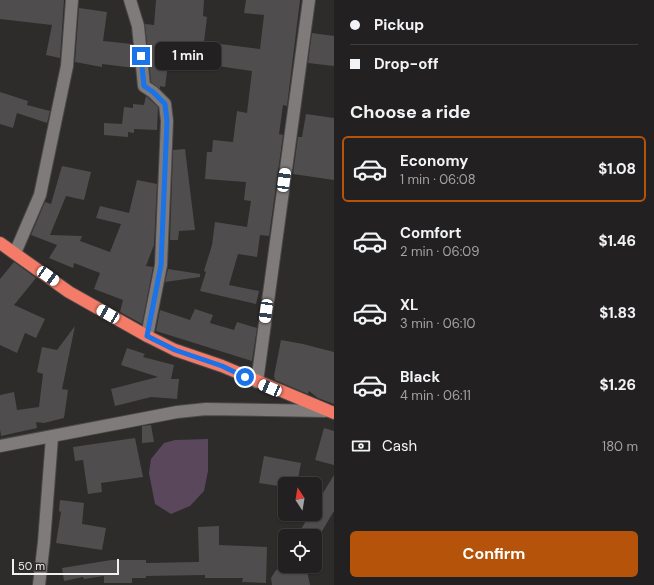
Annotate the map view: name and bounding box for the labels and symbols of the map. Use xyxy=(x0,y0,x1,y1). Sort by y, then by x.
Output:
callout: 1 min xyxy=(155,42,221,70)
route end xyxy=(132,47,150,65)
car xyxy=(276,167,292,193)
car xyxy=(35,264,61,288)
car xyxy=(258,298,274,324)
car xyxy=(95,303,121,325)
route start xyxy=(236,368,254,386)
car xyxy=(257,378,283,398)
north arrow xyxy=(278,477,322,521)
scale bar xyxy=(12,557,119,576)

